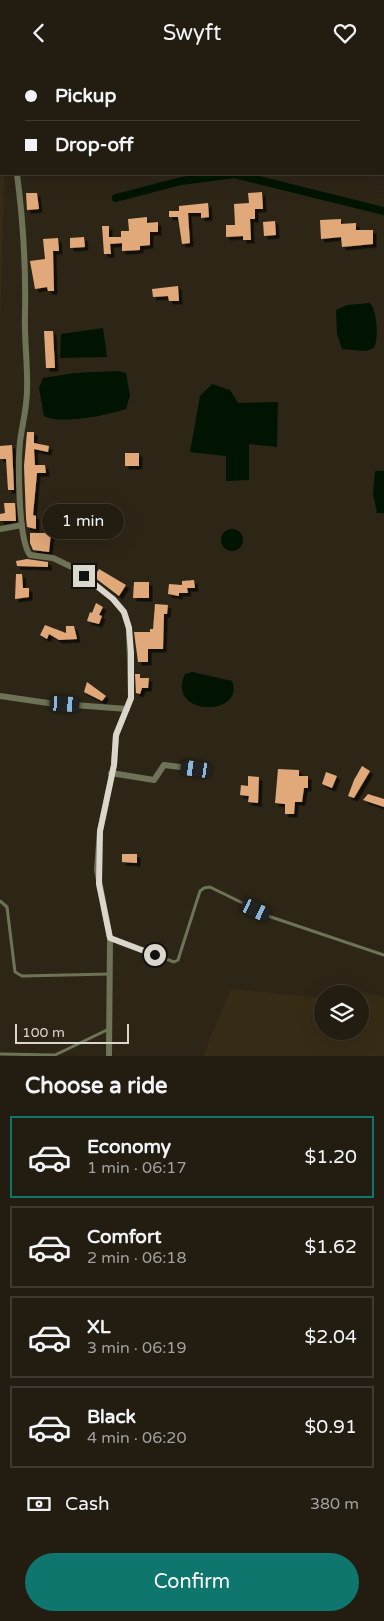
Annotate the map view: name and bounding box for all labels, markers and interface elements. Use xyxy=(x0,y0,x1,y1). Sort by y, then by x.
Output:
icon: back xyxy=(25,19,53,47)
icon: heart xyxy=(331,19,359,47)
text: Swyft xyxy=(163,20,221,46)
text: Pickup xyxy=(55,85,116,107)
text: Drop-off xyxy=(55,134,134,156)
callout: 1 min xyxy=(43,503,125,539)
text: 1 min xyxy=(62,511,104,531)
route end xyxy=(73,565,95,587)
car xyxy=(49,696,80,712)
car xyxy=(180,759,211,779)
car xyxy=(239,897,272,923)
route start xyxy=(144,944,166,966)
map controls xyxy=(314,985,369,1040)
button: layers xyxy=(314,985,369,1040)
scale bar xyxy=(15,1021,129,1044)
text: 100 m xyxy=(22,1024,65,1041)
text: Choose a ride xyxy=(25,1073,168,1099)
icon: car xyxy=(27,1135,72,1180)
text: Economy xyxy=(87,1136,171,1158)
text: $1.20 xyxy=(305,1146,357,1168)
text: 1 min · 06:17 xyxy=(87,1158,186,1178)
icon: car xyxy=(27,1225,72,1270)
text: Comfort xyxy=(87,1226,161,1248)
text: $1.62 xyxy=(305,1236,357,1258)
text: 2 min · 06:18 xyxy=(87,1248,186,1268)
icon: car xyxy=(27,1315,72,1360)
text: XL xyxy=(87,1316,111,1338)
text: $2.04 xyxy=(305,1326,357,1348)
text: 3 min · 06:19 xyxy=(87,1338,186,1358)
icon: car xyxy=(27,1405,72,1450)
text: Black xyxy=(87,1406,136,1428)
text: $0.91 xyxy=(305,1416,357,1438)
text: 4 min · 06:20 xyxy=(87,1428,186,1448)
icon: cash xyxy=(25,1490,53,1518)
text: Cash xyxy=(65,1493,110,1515)
text: 380 m xyxy=(310,1494,359,1514)
button: Confirm xyxy=(25,1553,359,1611)

